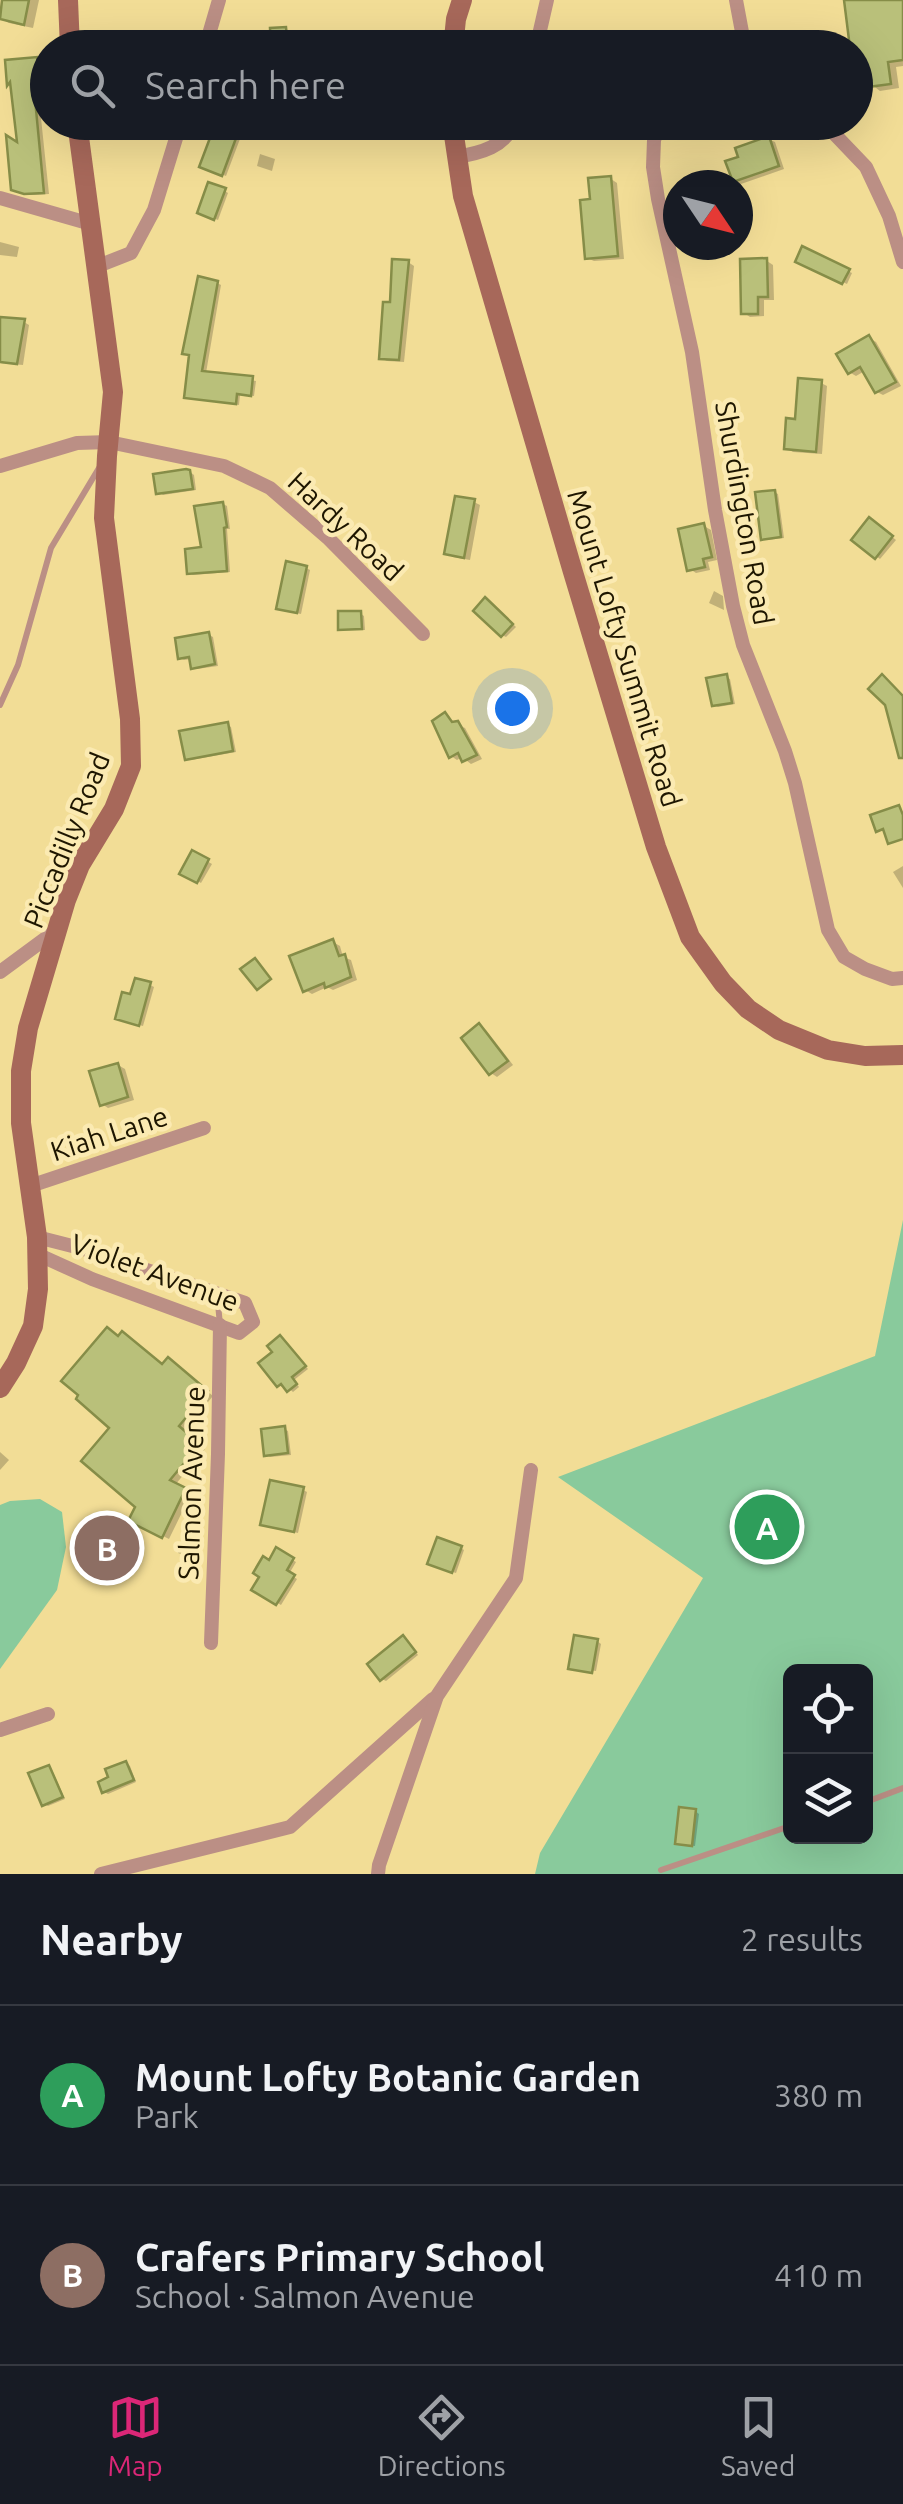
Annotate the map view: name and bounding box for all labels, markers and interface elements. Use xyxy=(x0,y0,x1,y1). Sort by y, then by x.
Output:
search box xyxy=(30,30,873,140)
icon: search xyxy=(65,58,120,113)
text: Search here xyxy=(145,64,346,106)
north arrow xyxy=(663,170,753,260)
street label: Shurdington Road xyxy=(710,399,780,627)
street label: Hardy Road xyxy=(282,465,410,587)
street label: Mount Lofty Summit Road xyxy=(562,486,688,810)
your location xyxy=(487,683,538,734)
street label: Piccadilly Road xyxy=(17,748,115,932)
street label: Kiah Lane xyxy=(47,1100,171,1166)
street label: Violet Avenue xyxy=(67,1227,243,1317)
street label: Salmon Avenue xyxy=(172,1386,210,1580)
pin: A xyxy=(734,1490,800,1564)
pin: B xyxy=(74,1510,140,1586)
map controls xyxy=(783,1664,873,1844)
button: locate xyxy=(783,1664,873,1754)
button: layers xyxy=(783,1754,873,1844)
text: Nearby xyxy=(40,1916,183,1963)
text: 2 results xyxy=(741,1921,863,1957)
text: Mount Lofty Botanic Garden xyxy=(135,2056,641,2098)
text: A xyxy=(61,2077,84,2113)
text: 380 m xyxy=(774,2077,863,2113)
text: Park xyxy=(135,2098,199,2134)
text: Crafers Primary School xyxy=(135,2236,544,2278)
text: B xyxy=(62,2257,83,2293)
text: 410 m xyxy=(774,2257,863,2293)
text: School · Salmon Avenue xyxy=(135,2278,475,2314)
tab: Map xyxy=(108,2390,163,2481)
tab: Directions xyxy=(378,2390,506,2481)
tab: Saved xyxy=(721,2390,795,2481)

